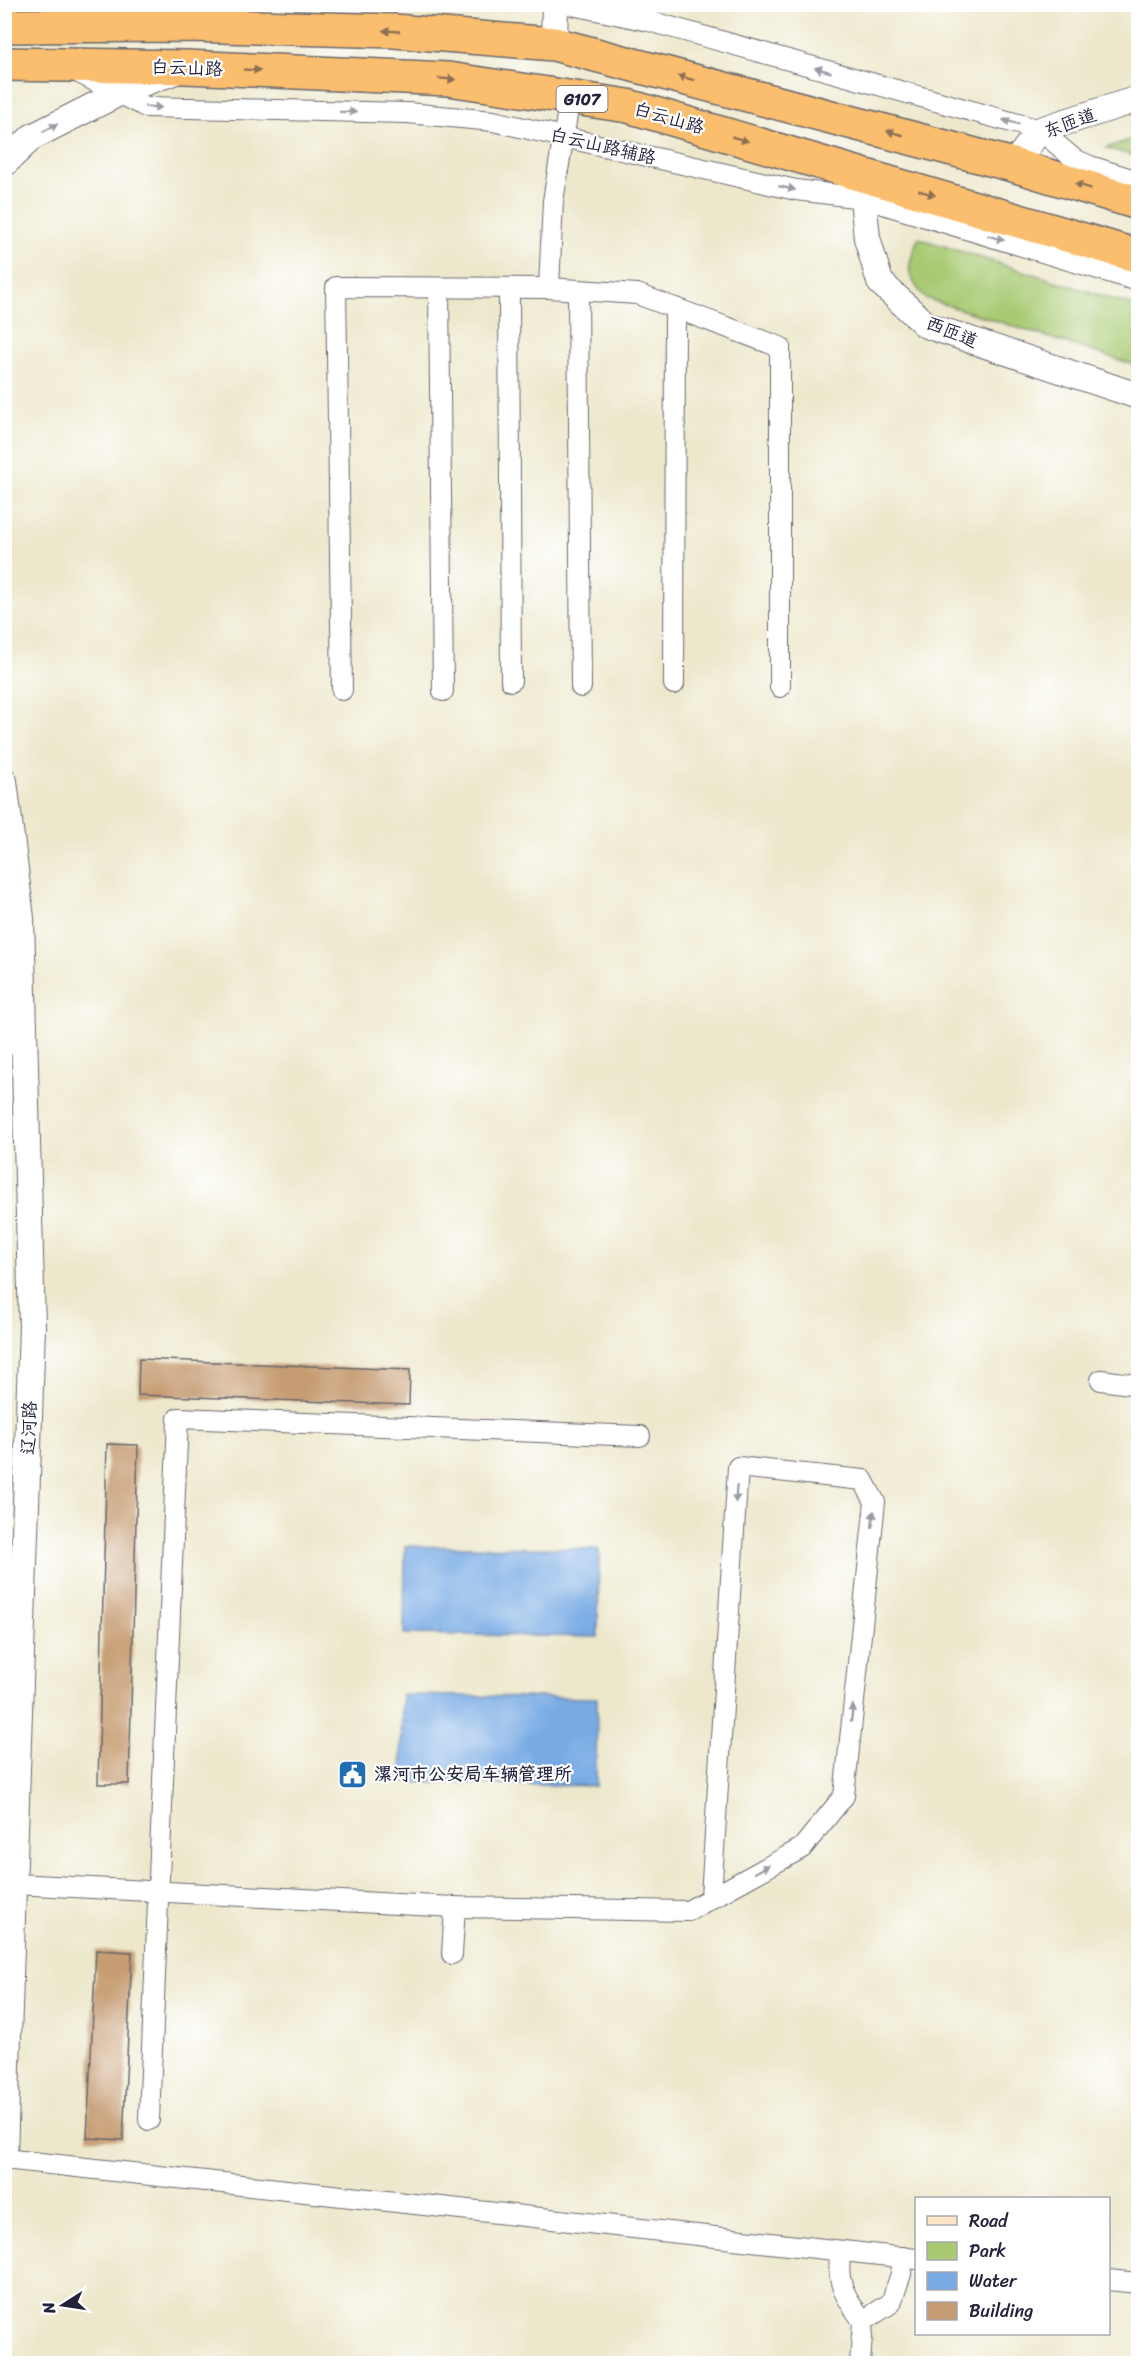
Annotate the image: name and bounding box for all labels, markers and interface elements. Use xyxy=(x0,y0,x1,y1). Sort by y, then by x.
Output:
one-way arrow xyxy=(382,27,401,36)
street label: 白云山路 xyxy=(150,51,224,85)
one-way arrow xyxy=(814,65,832,74)
one-way arrow xyxy=(242,66,261,75)
one-way arrow xyxy=(677,73,695,83)
one-way arrow xyxy=(437,74,456,84)
road number: G107 xyxy=(556,86,608,112)
street label: 白云山路 xyxy=(630,93,708,143)
street label: 东匝道 xyxy=(1039,99,1101,147)
one-way arrow xyxy=(144,102,163,112)
one-way arrow xyxy=(338,107,357,117)
one-way arrow xyxy=(1002,117,1020,126)
street label: 白云山路辅路 xyxy=(547,118,659,174)
one-way arrow xyxy=(41,123,58,133)
one-way arrow xyxy=(886,128,904,138)
one-way arrow xyxy=(731,134,749,144)
one-way arrow xyxy=(1074,181,1092,190)
one-way arrow xyxy=(778,184,797,193)
one-way arrow xyxy=(918,189,936,198)
one-way arrow xyxy=(987,234,1005,243)
street label: 西匝道 xyxy=(921,307,983,357)
street label: 辽河路 xyxy=(12,1400,46,1456)
one-way arrow xyxy=(732,1485,741,1504)
one-way arrow xyxy=(868,1510,878,1529)
one-way arrow xyxy=(848,1704,857,1723)
public building icon: 漯河市公安局车辆管理所 xyxy=(337,1758,369,1790)
place label: 漯河市公安局车辆管理所 xyxy=(374,1758,572,1790)
one-way arrow xyxy=(754,1864,771,1874)
legend xyxy=(915,2197,1110,2335)
text: Road xyxy=(969,2205,1009,2237)
text: Park xyxy=(969,2235,1006,2267)
text: Water xyxy=(969,2265,1018,2297)
north arrow xyxy=(33,2275,93,2335)
text: Building xyxy=(969,2295,1033,2327)
text: N xyxy=(33,2299,64,2317)

